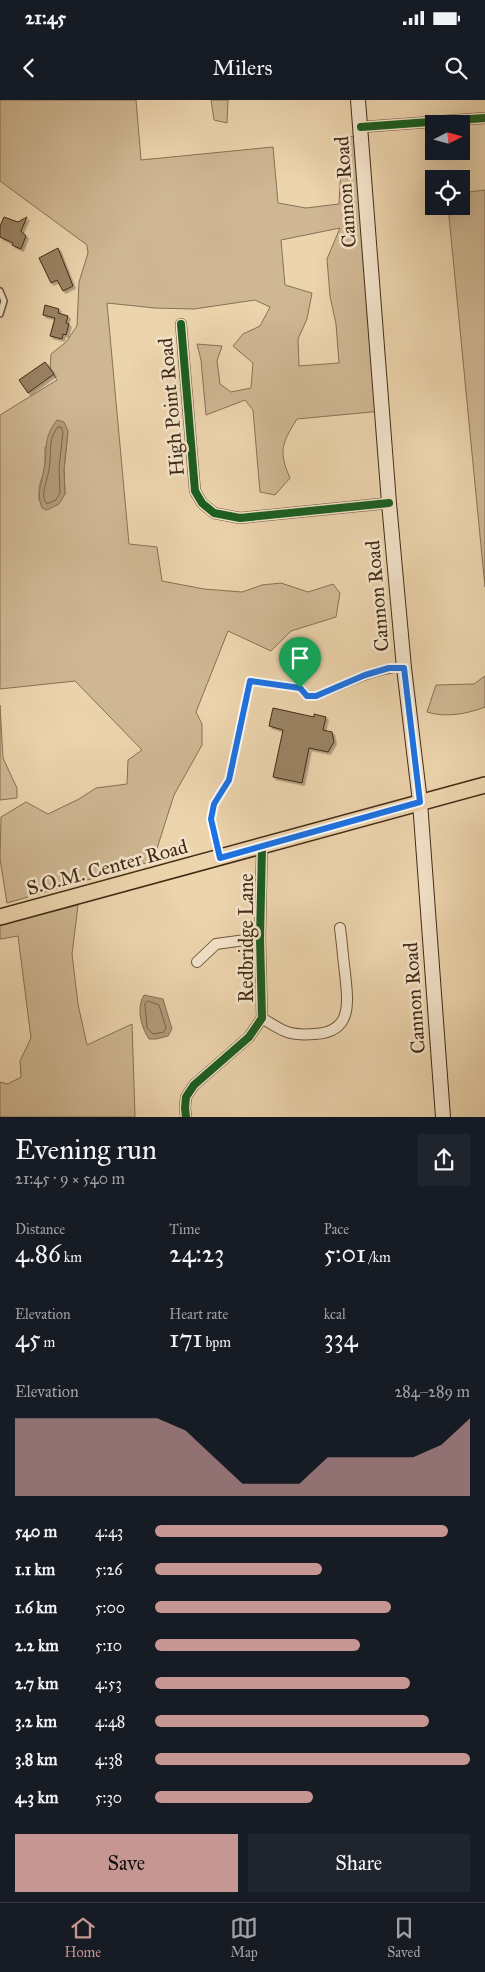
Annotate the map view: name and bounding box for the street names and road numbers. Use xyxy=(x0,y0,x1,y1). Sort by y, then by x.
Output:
street label: Cannon Road xyxy=(329,135,361,249)
street label: High Point Road xyxy=(153,337,190,477)
street label: Cannon Road xyxy=(360,539,394,653)
street label: S.O.M. Center Road xyxy=(24,834,190,900)
street label: Redbridge Lane xyxy=(234,873,259,1003)
street label: Cannon Road xyxy=(398,941,430,1055)

